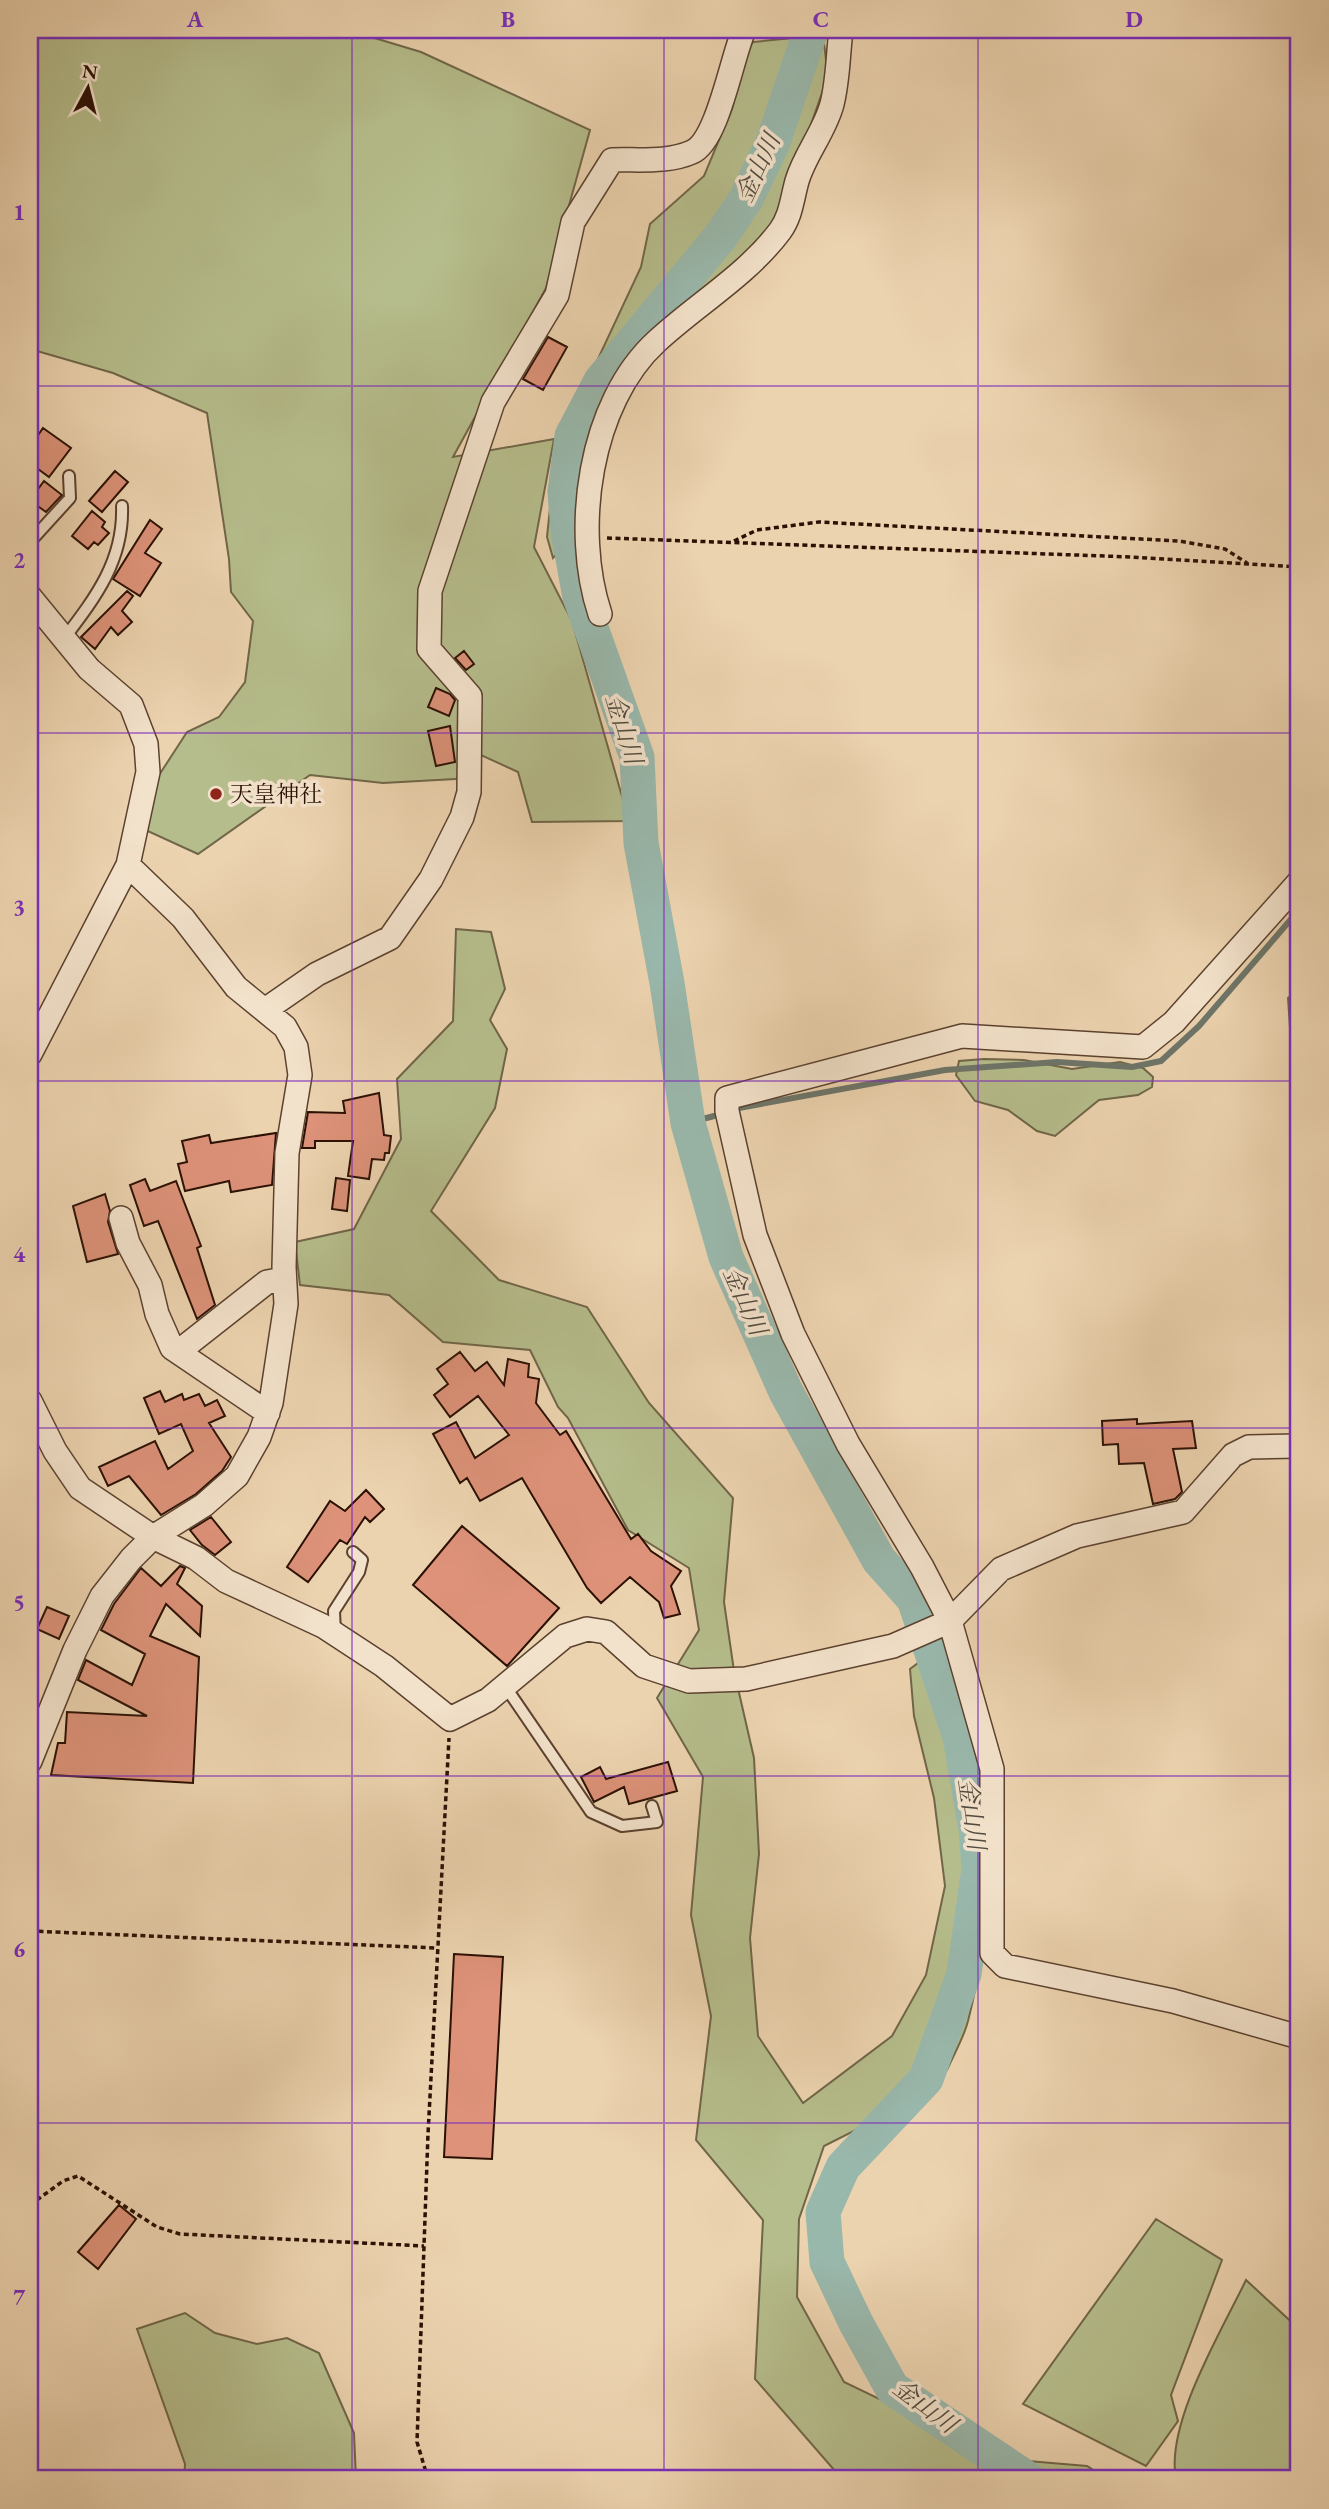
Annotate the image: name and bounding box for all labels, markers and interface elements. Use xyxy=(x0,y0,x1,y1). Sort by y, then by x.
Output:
text: A xyxy=(186,4,204,34)
text: B xyxy=(501,4,515,34)
text: C xyxy=(813,4,829,34)
text: D xyxy=(1125,4,1143,34)
north arrow xyxy=(52,52,122,122)
text: N xyxy=(81,58,100,85)
water label: 金山川 xyxy=(728,126,788,207)
text: 1 xyxy=(13,197,25,227)
text: 2 xyxy=(13,545,25,575)
water label: 金山川 xyxy=(599,690,651,771)
place label: 天皇神社 xyxy=(230,779,322,809)
marker: 天皇神社 xyxy=(208,786,224,802)
text: 3 xyxy=(13,892,25,922)
text: 4 xyxy=(13,1239,26,1269)
water label: 金山川 xyxy=(717,1262,775,1343)
text: 5 xyxy=(13,1587,25,1617)
water label: 金山川 xyxy=(952,1776,993,1855)
text: 6 xyxy=(13,1934,25,1964)
text: 7 xyxy=(13,2282,26,2312)
water label: 金山川 xyxy=(887,2372,966,2441)

